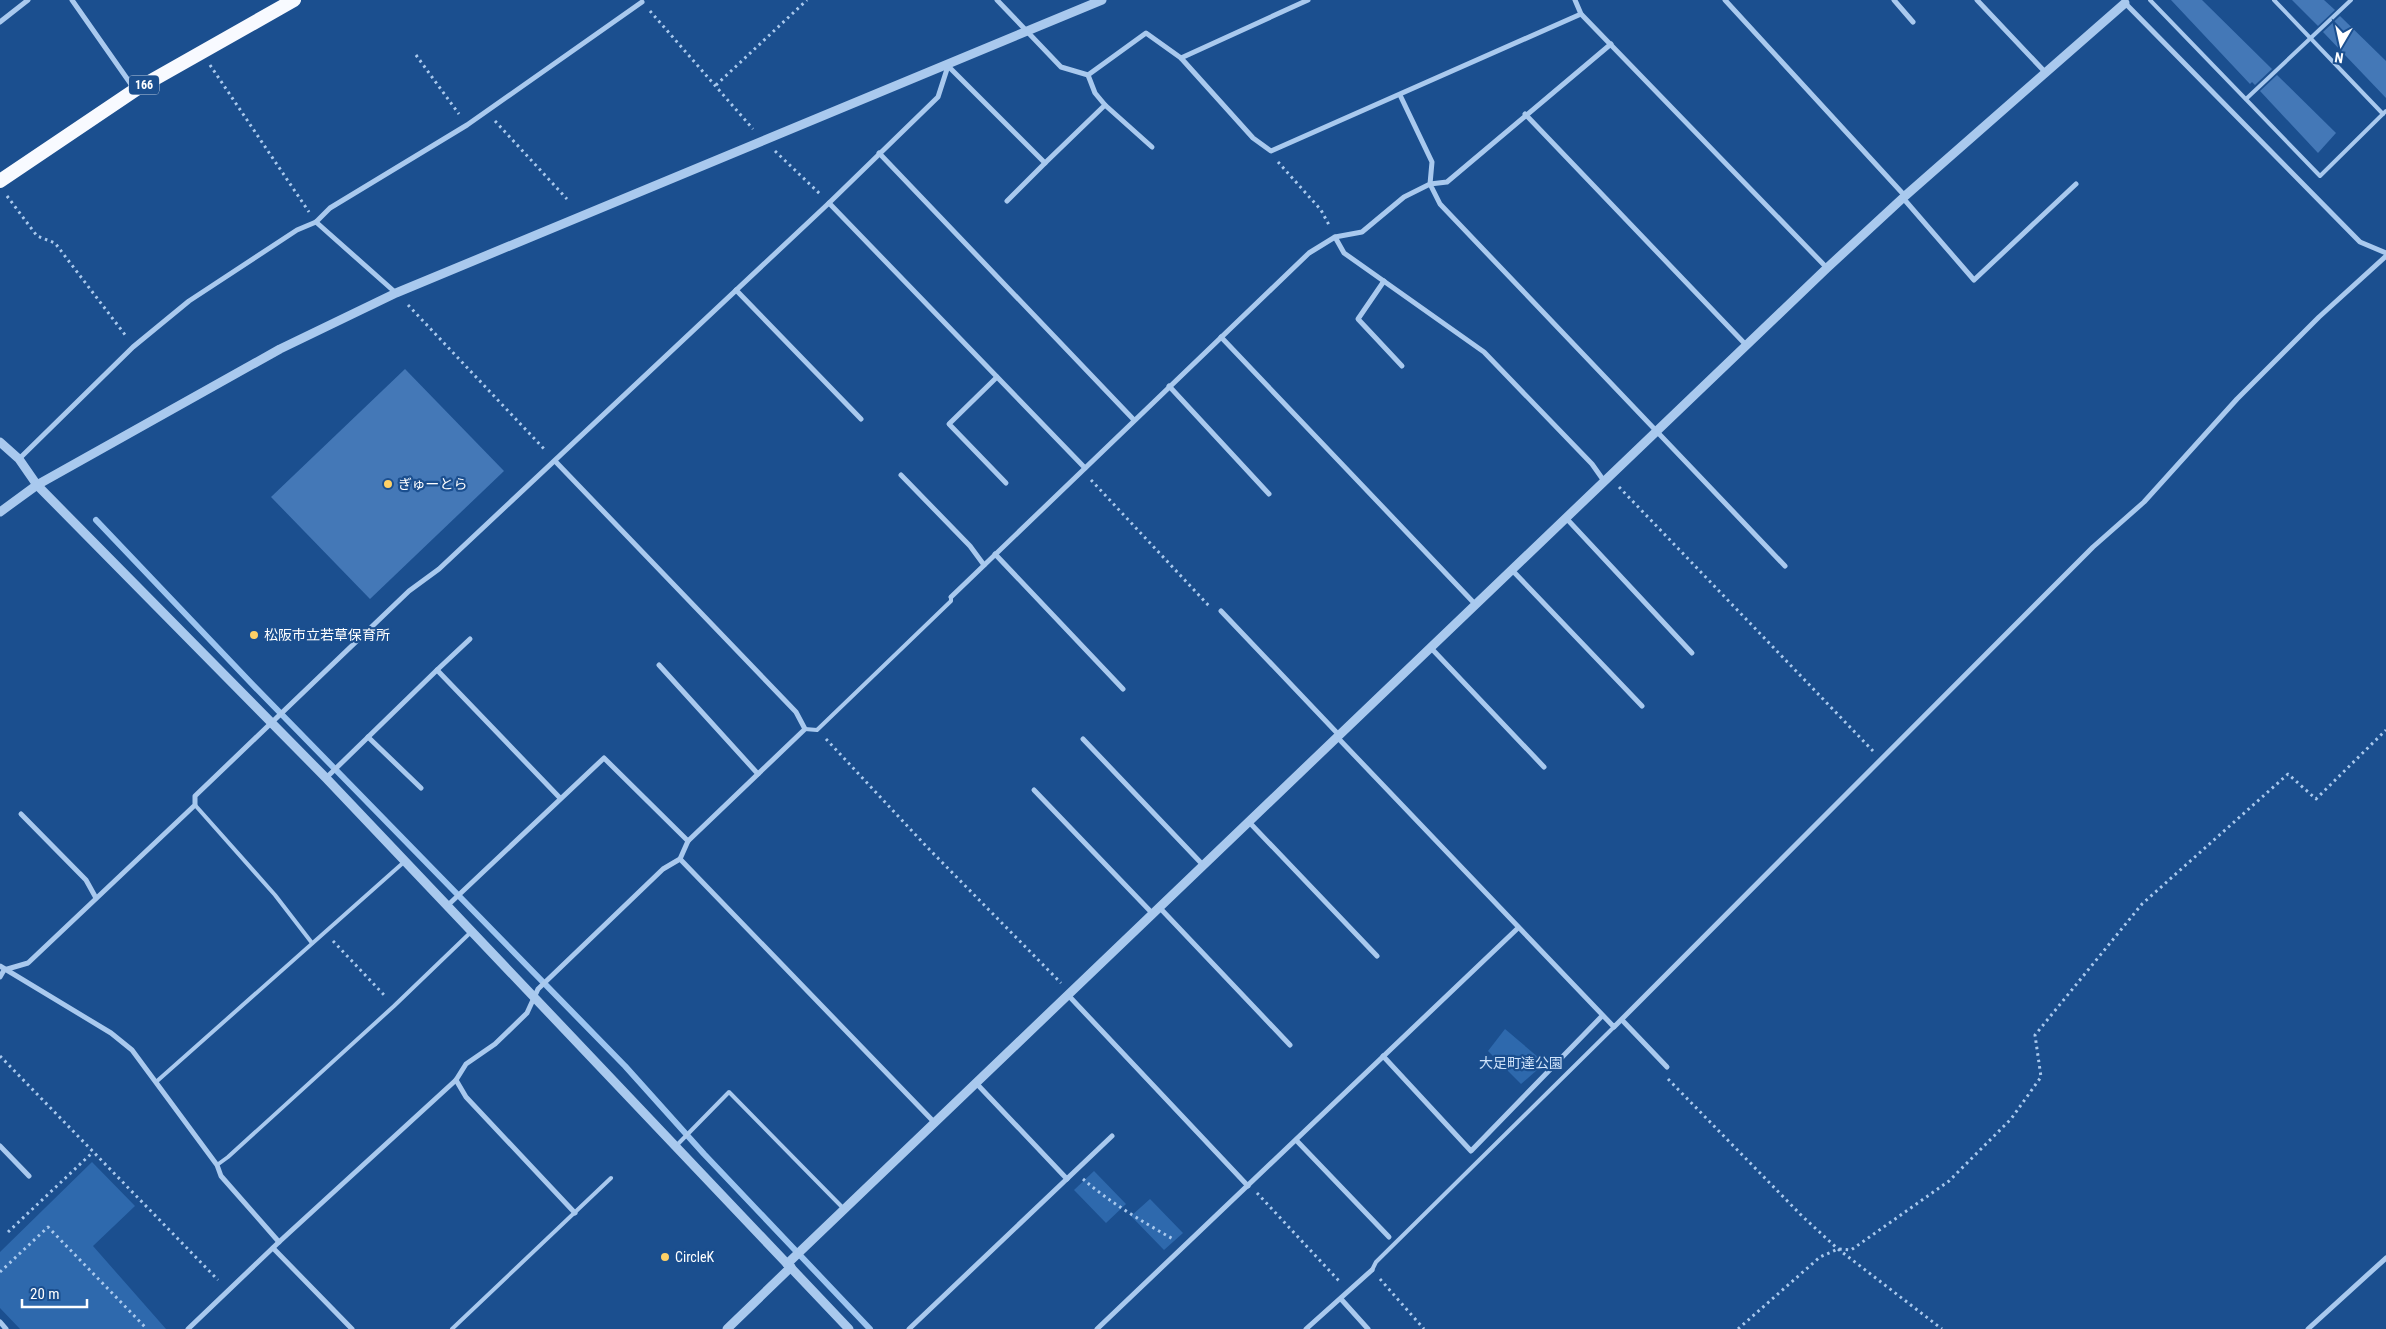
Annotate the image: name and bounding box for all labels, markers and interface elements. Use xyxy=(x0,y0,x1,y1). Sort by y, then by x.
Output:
north arrow xyxy=(2316,20,2366,70)
text: N xyxy=(2333,49,2344,66)
road number: 166 xyxy=(129,76,159,94)
place label: ぎゅーとら xyxy=(398,476,468,492)
marker: ぎゅーとら xyxy=(382,478,394,490)
place label: 松阪市立若草保育所 xyxy=(264,627,390,643)
marker: 松阪市立若草保育所 xyxy=(248,629,260,641)
park label: 大足町達公園 xyxy=(1479,1055,1563,1071)
place label: CircleK xyxy=(675,1249,715,1265)
marker: CircleK xyxy=(659,1251,671,1263)
scale bar xyxy=(22,1276,88,1308)
text: 20 m xyxy=(30,1285,60,1303)

